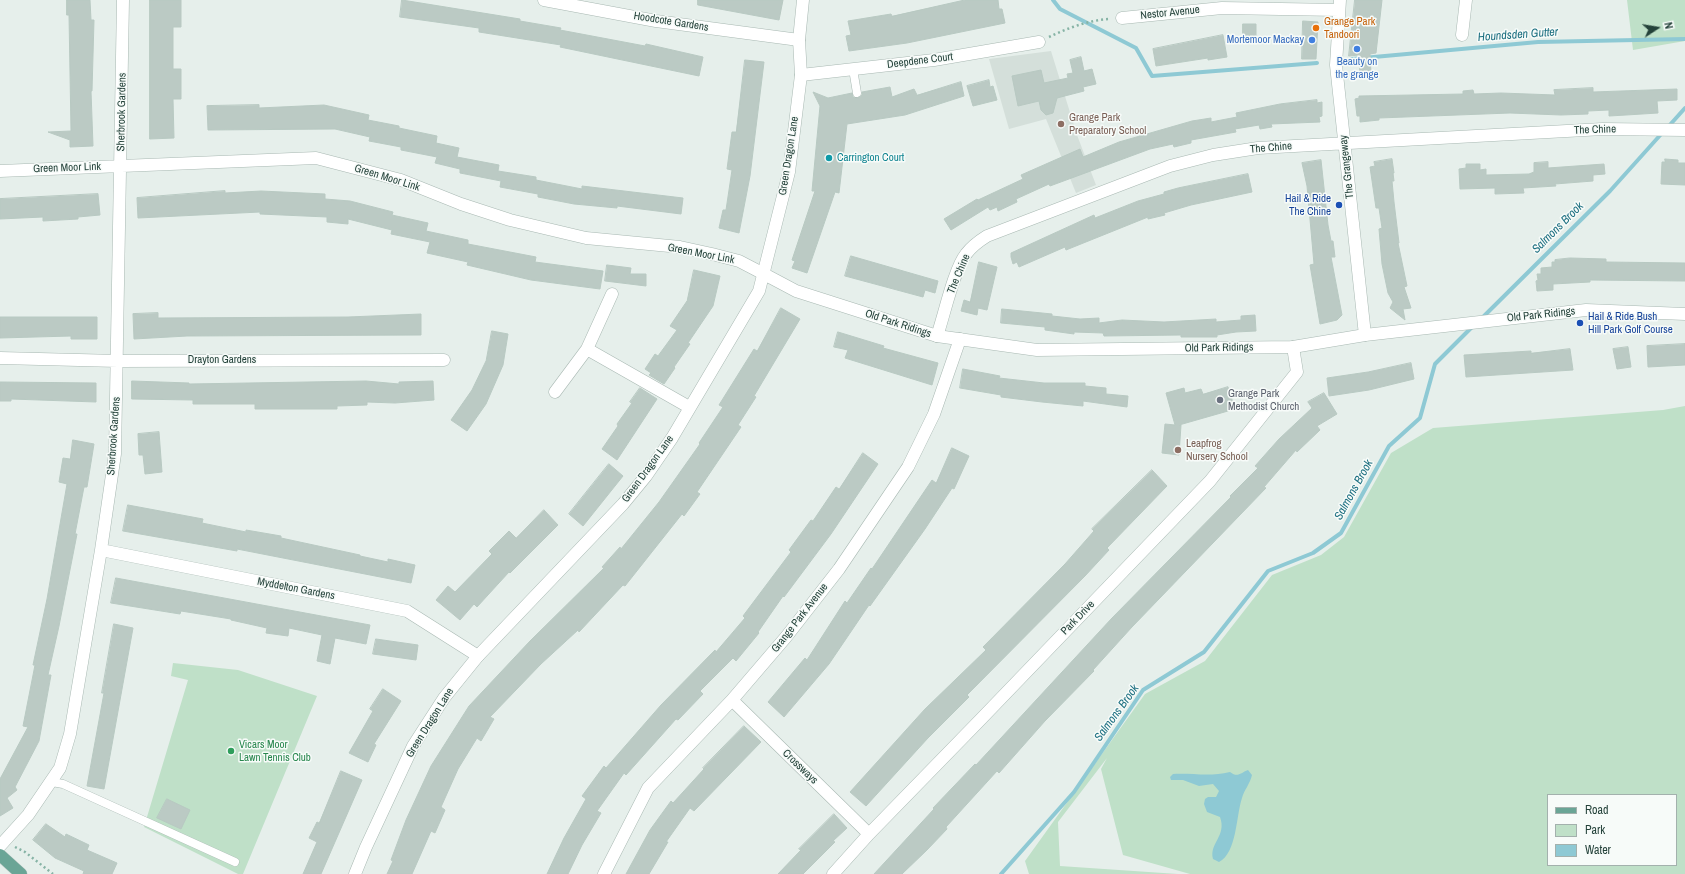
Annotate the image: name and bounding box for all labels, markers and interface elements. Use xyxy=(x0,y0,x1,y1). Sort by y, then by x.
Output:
street label: Nestor Avenue xyxy=(1140,3,1200,23)
north arrow xyxy=(1637,8,1677,48)
street label: Hoodcote Gardens xyxy=(633,10,709,34)
place label: Grange Park Tandoori xyxy=(1324,15,1375,41)
text: N xyxy=(1661,21,1676,30)
marker: Grange Park Tandoori xyxy=(1311,23,1321,33)
water label: Houndsden Gutter xyxy=(1477,25,1559,45)
place label: Mortemoor Mackay xyxy=(1227,33,1304,47)
marker: Mortemoor Mackay xyxy=(1307,35,1317,45)
marker: Beauty on the grange xyxy=(1352,44,1362,54)
street label: Deepdene Court xyxy=(886,50,954,72)
place label: Beauty on the grange xyxy=(1335,55,1379,81)
street label: Sherbrook Gardens xyxy=(115,73,129,151)
place label: Grange Park Preparatory School xyxy=(1069,111,1146,137)
street label: Green Dragon Lane xyxy=(776,116,802,196)
marker: Grange Park Preparatory School xyxy=(1056,119,1066,129)
street label: The Chine xyxy=(1574,123,1616,137)
street label: The Grangeway xyxy=(1337,134,1357,200)
street label: The Chine xyxy=(1249,140,1293,156)
place label: Carrington Court xyxy=(837,151,904,165)
marker: Carrington Court xyxy=(824,153,834,163)
street label: Green Moor Link xyxy=(33,160,101,176)
street label: Green Moor Link xyxy=(353,162,421,194)
place label: Hail & Ride The Chine xyxy=(1285,192,1331,218)
water label: Salmons Brook xyxy=(1529,199,1587,257)
marker: Hail & Ride The Chine xyxy=(1334,200,1344,210)
street label: Green Moor Link xyxy=(667,241,735,267)
street label: The Chine xyxy=(945,252,973,296)
street label: Old Park Ridings xyxy=(1506,305,1576,325)
street label: Old Park Ridings xyxy=(863,307,933,341)
place label: Hail & Ride Bush Hill Park Golf Course xyxy=(1588,310,1673,336)
marker: Hail & Ride Bush Hill Park Golf Course xyxy=(1575,318,1585,328)
street label: Old Park Ridings xyxy=(1185,341,1253,355)
street label: Drayton Gardens xyxy=(188,353,256,367)
place label: Grange Park Methodist Church xyxy=(1228,387,1299,413)
marker: Grange Park Methodist Church xyxy=(1215,395,1225,405)
street label: Sherbrook Gardens xyxy=(105,396,123,476)
street label: Green Dragon Lane xyxy=(619,433,677,505)
place label: Leapfrog Nursery School xyxy=(1186,437,1248,463)
marker: Leapfrog Nursery School xyxy=(1173,445,1183,455)
water label: Salmons Brook xyxy=(1332,457,1376,523)
street label: Myddelton Gardens xyxy=(256,575,336,603)
street label: Grange Park Avenue xyxy=(769,581,831,655)
street label: Park Drive xyxy=(1058,598,1098,638)
water label: Salmons Brook xyxy=(1092,682,1142,744)
street label: Green Dragon Lane xyxy=(403,686,457,760)
place label: Vicars Moor Lawn Tennis Club xyxy=(239,738,311,764)
marker: Vicars Moor Lawn Tennis Club xyxy=(226,746,236,756)
street label: Crossways xyxy=(780,747,820,787)
legend xyxy=(1547,794,1677,866)
text: Road xyxy=(1585,802,1609,818)
text: Park xyxy=(1585,822,1605,838)
text: Water xyxy=(1585,842,1611,858)

